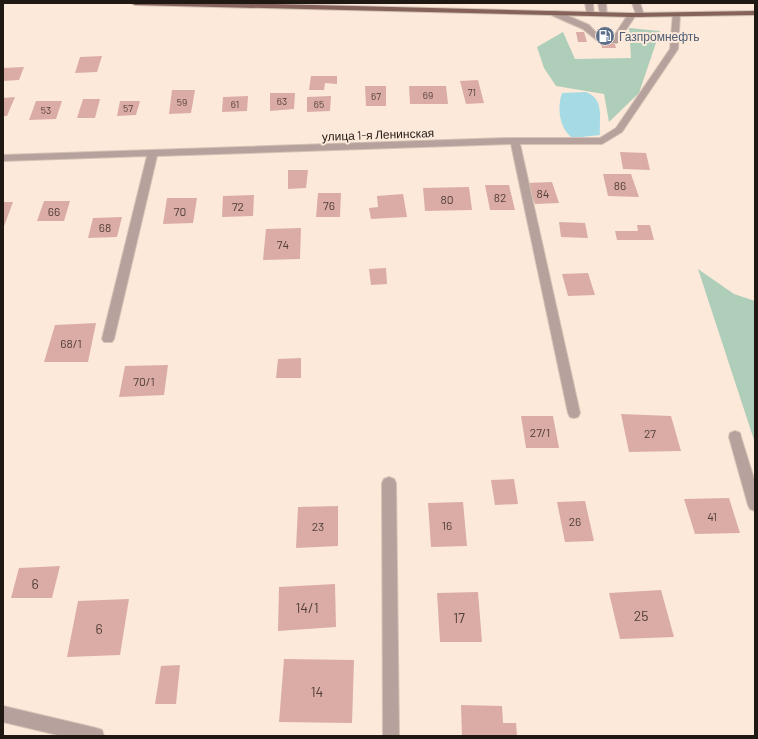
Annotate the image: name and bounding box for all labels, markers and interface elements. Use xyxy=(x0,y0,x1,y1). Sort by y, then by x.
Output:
fuel station icon: Газпромнефть xyxy=(594,25,616,47)
place label: Газпромнефть xyxy=(619,29,700,44)
house number: 71 xyxy=(468,86,476,98)
house number: 69 xyxy=(423,89,433,101)
house number: 67 xyxy=(371,90,381,102)
house number: 63 xyxy=(277,95,287,107)
house number: 59 xyxy=(177,96,187,108)
house number: 61 xyxy=(231,98,239,110)
house number: 65 xyxy=(314,98,324,110)
house number: 57 xyxy=(123,102,133,114)
house number: 53 xyxy=(41,104,51,116)
street label: улица 1-я Ленинская xyxy=(322,125,434,144)
house number: 86 xyxy=(614,178,626,192)
house number: 84 xyxy=(537,186,549,200)
house number: 82 xyxy=(494,190,506,204)
house number: 80 xyxy=(440,192,454,206)
house number: 76 xyxy=(323,198,335,212)
house number: 72 xyxy=(232,199,244,213)
house number: 66 xyxy=(48,204,60,218)
house number: 70 xyxy=(174,204,186,218)
house number: 68 xyxy=(99,220,111,234)
house number: 74 xyxy=(277,237,289,251)
house number: 68/1 xyxy=(60,336,82,350)
house number: 70/1 xyxy=(133,374,155,388)
house number: 27/1 xyxy=(530,425,550,439)
house number: 27 xyxy=(644,426,656,440)
house number: 41 xyxy=(707,509,717,523)
house number: 26 xyxy=(569,514,581,528)
house number: 16 xyxy=(442,518,452,532)
house number: 23 xyxy=(312,519,324,533)
house number: 6 xyxy=(31,575,39,592)
house number: 14/1 xyxy=(295,599,319,616)
house number: 25 xyxy=(634,607,648,624)
house number: 17 xyxy=(453,609,465,626)
house number: 6 xyxy=(95,620,103,637)
house number: 14 xyxy=(311,683,323,700)

